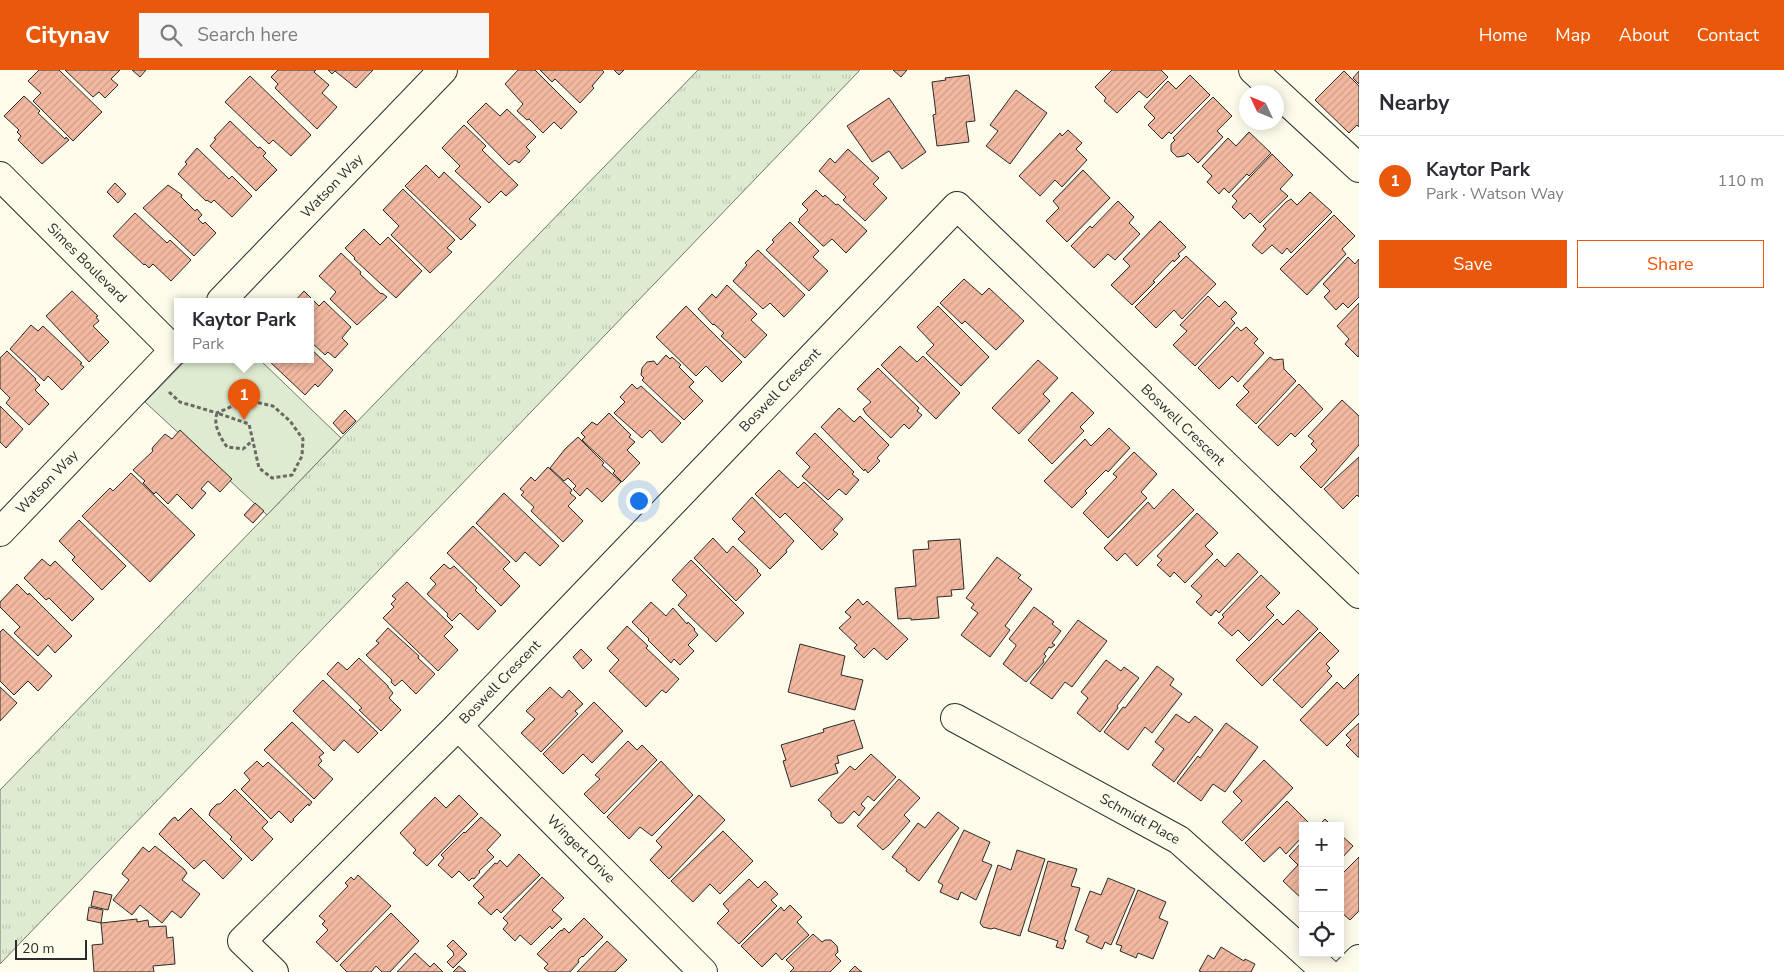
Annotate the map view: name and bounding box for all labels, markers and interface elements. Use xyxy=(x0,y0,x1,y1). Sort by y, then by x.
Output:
search box xyxy=(139,13,489,58)
text: Citynav xyxy=(25,19,109,51)
icon: search xyxy=(157,21,185,49)
text: Search here xyxy=(197,22,298,48)
text: Home xyxy=(1479,23,1527,47)
text: Map xyxy=(1555,23,1591,47)
text: About xyxy=(1619,23,1669,47)
text: Contact xyxy=(1697,23,1759,47)
north arrow xyxy=(1239,85,1284,130)
text: Nearby xyxy=(1379,89,1449,117)
street label: Watson Way xyxy=(297,149,368,222)
text: Kaytor Park xyxy=(1426,157,1530,183)
text: 1 xyxy=(1390,170,1400,192)
text: 110 m xyxy=(1717,170,1764,192)
text: Park · Watson Way xyxy=(1426,183,1564,205)
street label: Simes Boulevard xyxy=(43,219,131,307)
button: Save xyxy=(1379,240,1567,288)
button: Share xyxy=(1577,240,1764,288)
popup xyxy=(174,298,314,363)
text: Kaytor Park xyxy=(192,307,296,333)
text: Park xyxy=(192,333,224,355)
street label: Boswell Crescent xyxy=(735,344,825,436)
pin: 1 xyxy=(228,379,260,420)
street label: Boswell Crescent xyxy=(1137,380,1229,470)
street label: Watson Way xyxy=(12,445,83,518)
your location xyxy=(626,488,652,514)
street label: Boswell Crescent xyxy=(455,636,545,728)
street label: Schmidt Place xyxy=(1096,789,1184,849)
street label: Wingert Drive xyxy=(543,811,619,887)
map controls xyxy=(1299,822,1344,957)
button: + xyxy=(1299,822,1344,867)
button: − xyxy=(1299,867,1344,912)
button: locate xyxy=(1299,912,1344,957)
scale bar xyxy=(15,937,88,960)
text: 20 m xyxy=(22,939,54,958)

